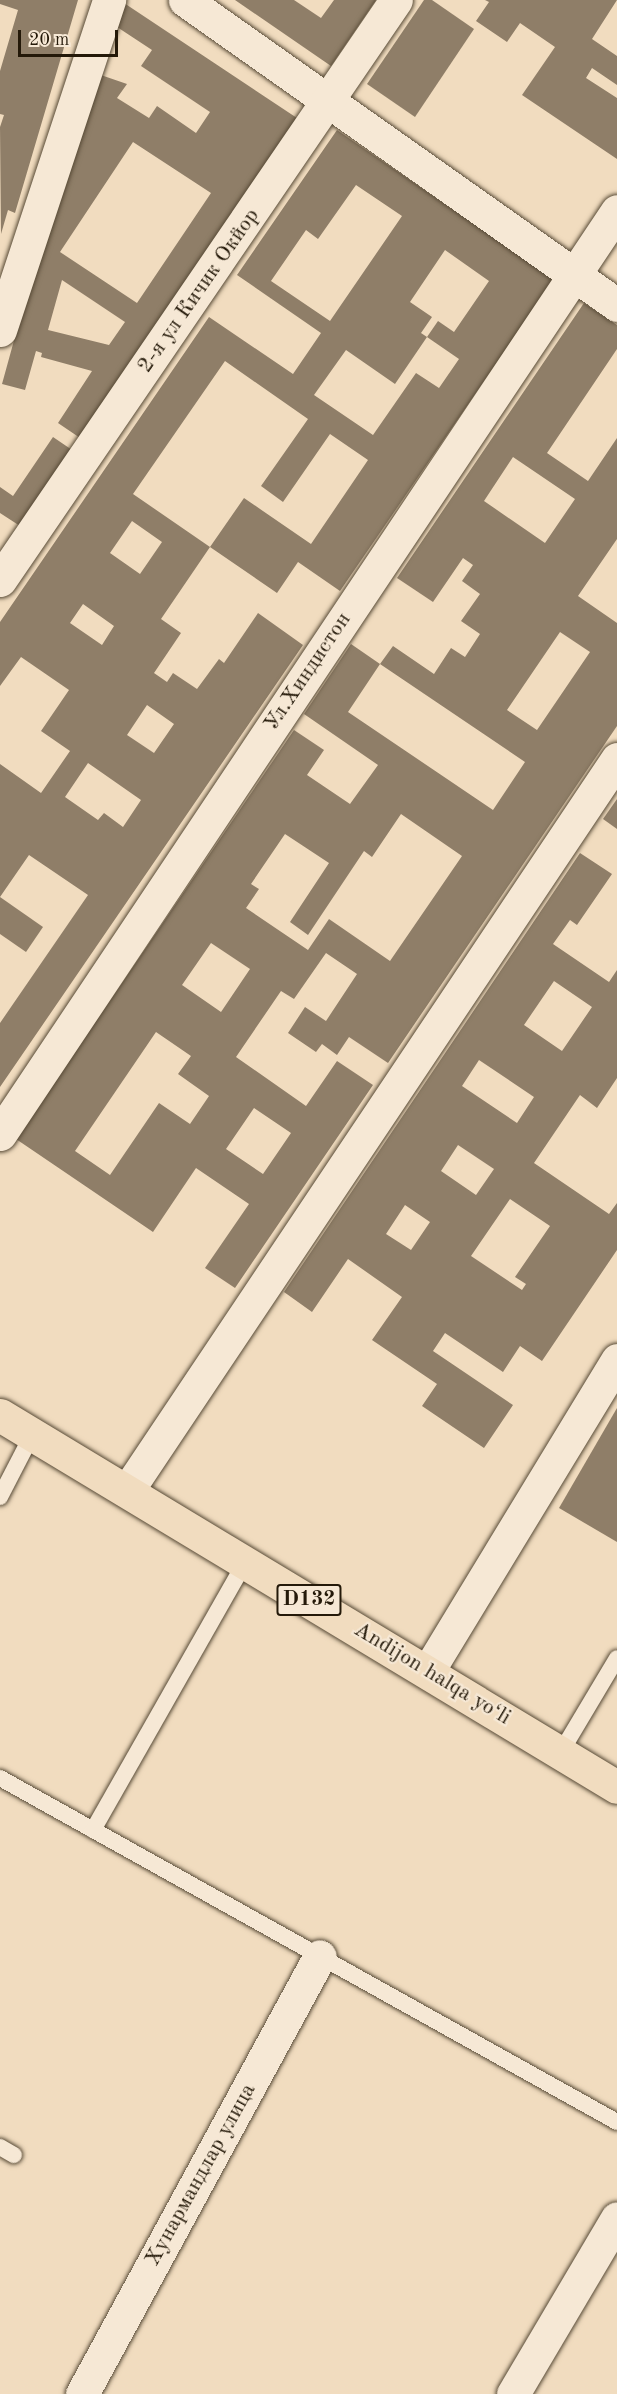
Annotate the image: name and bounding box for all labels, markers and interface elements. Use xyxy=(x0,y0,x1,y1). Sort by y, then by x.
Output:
scale bar xyxy=(21,18,122,56)
text: 20 m xyxy=(29,31,69,49)
street label: 2-я ул Кичик Окйор xyxy=(132,204,266,378)
street label: Ул.Хиндистон xyxy=(259,608,357,736)
road number: D132 xyxy=(276,1582,342,1618)
street label: Andijon halqa yo‘li xyxy=(349,1617,515,1731)
street label: Хунармандлар улица xyxy=(140,2079,262,2271)

